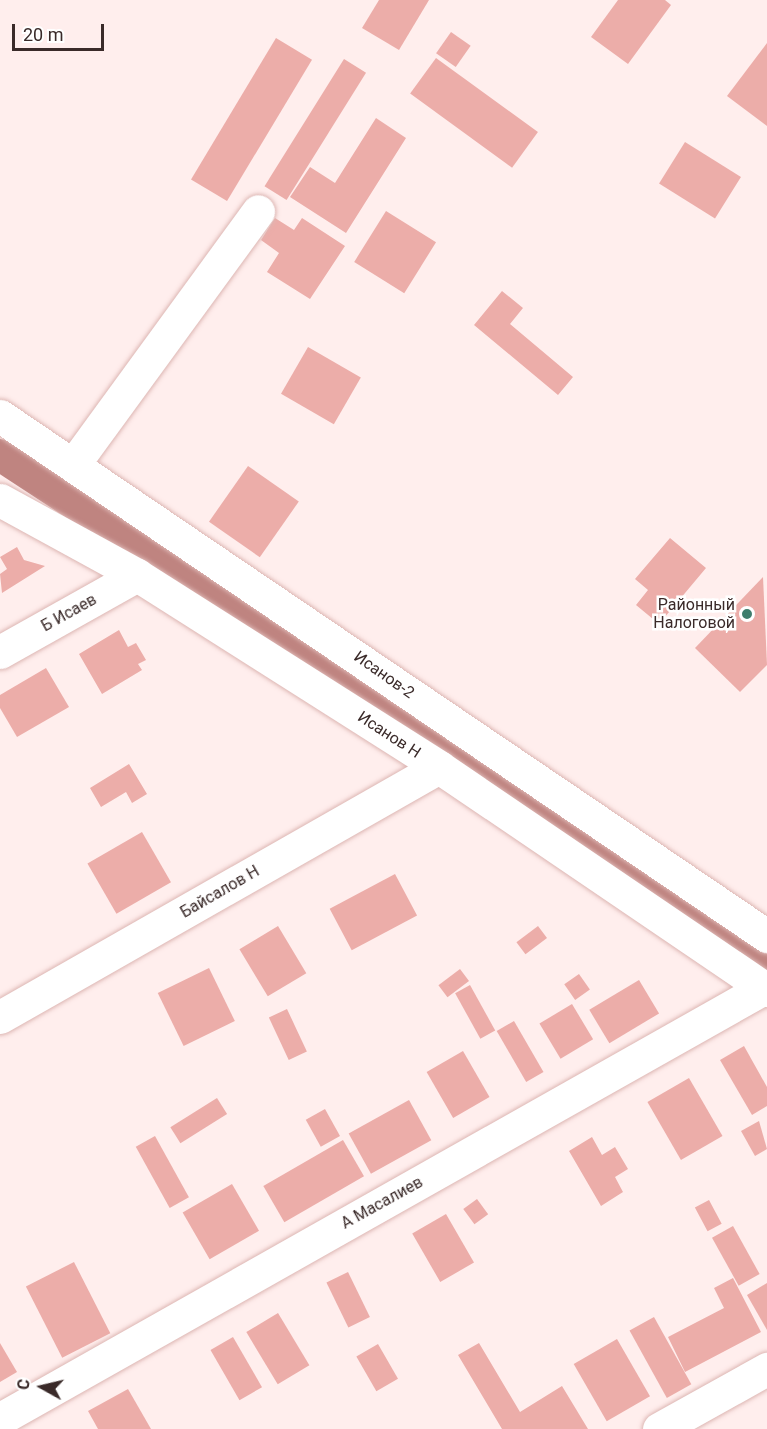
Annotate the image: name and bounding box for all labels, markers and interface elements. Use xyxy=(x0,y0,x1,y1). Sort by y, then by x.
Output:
scale bar xyxy=(15,12,106,50)
text: 20 m xyxy=(23,24,63,45)
street label: Б Исаев xyxy=(38,590,100,636)
place label: Районный Налоговой xyxy=(653,595,735,633)
marker: Районный Налоговой xyxy=(740,607,754,621)
street label: Исанов-2 xyxy=(350,647,418,703)
street label: Исанов Н xyxy=(354,708,424,762)
street label: Байсалов Н xyxy=(177,862,263,922)
street label: А Масалиев xyxy=(338,1173,426,1233)
north arrow xyxy=(12,1357,72,1417)
text: С xyxy=(14,1378,34,1391)

